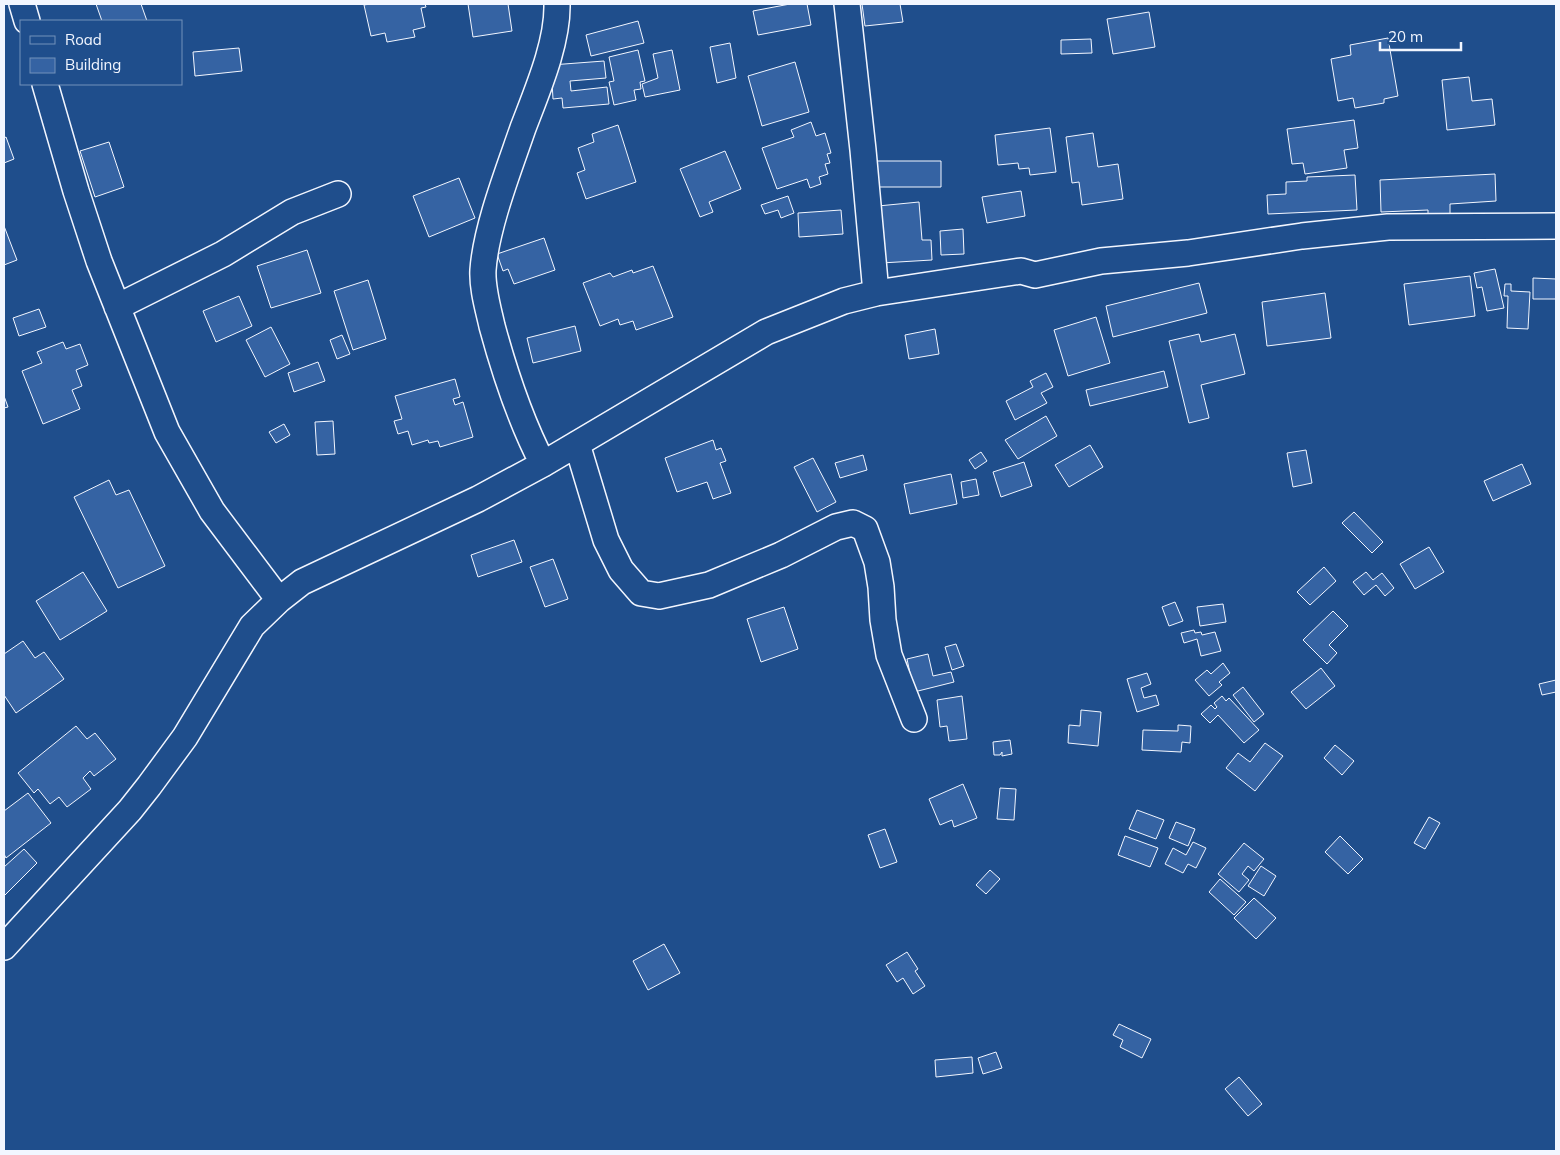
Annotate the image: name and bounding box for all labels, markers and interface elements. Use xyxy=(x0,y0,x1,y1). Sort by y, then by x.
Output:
legend xyxy=(20,20,182,85)
scale bar xyxy=(1380,20,1461,52)
text: 20 m xyxy=(1388,27,1423,46)
text: Road xyxy=(65,30,102,49)
text: Building xyxy=(65,55,121,74)

